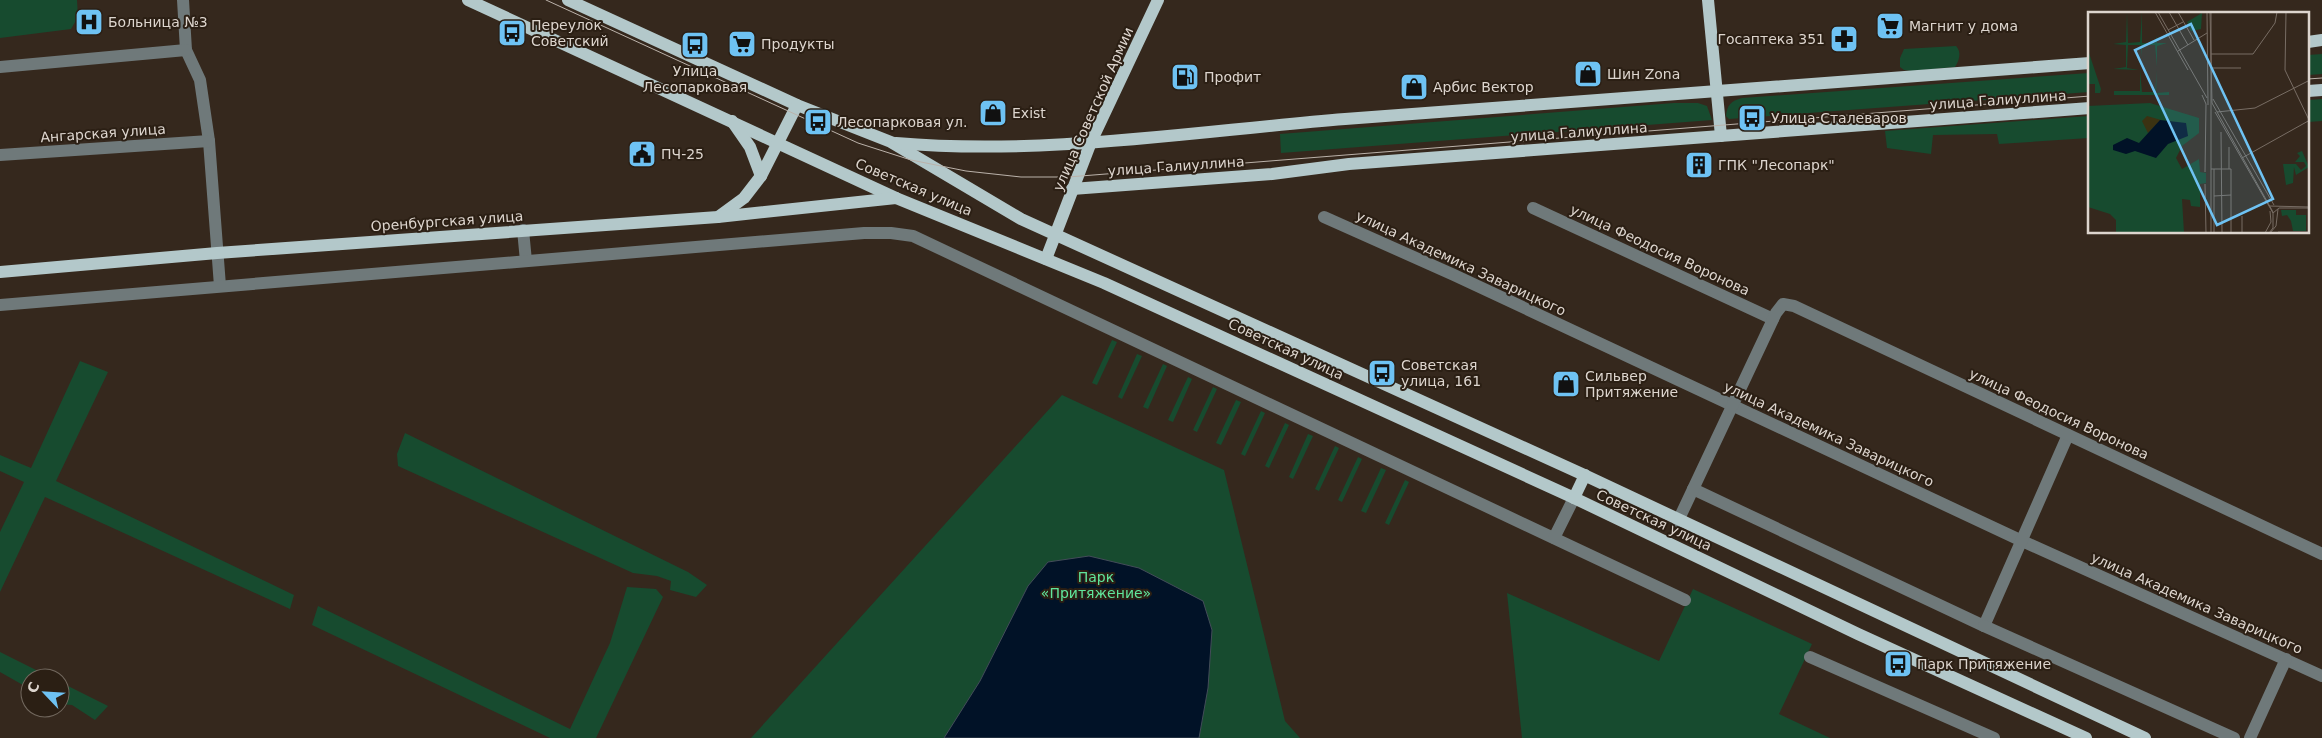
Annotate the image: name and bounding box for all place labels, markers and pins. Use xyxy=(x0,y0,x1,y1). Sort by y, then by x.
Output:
hospital icon: Больница №3 xyxy=(74,7,104,37)
supermarket icon: Магнит у дома xyxy=(1875,11,1905,41)
place label: Больница №3 xyxy=(108,14,208,30)
place label: Переулок Советский xyxy=(531,17,609,49)
bus stop icon: Переулок Советский xyxy=(497,18,527,48)
place label: Магнит у дома xyxy=(1909,18,2018,34)
pharmacy icon: Госаптека 351 xyxy=(1829,24,1859,54)
supermarket icon: Продукты xyxy=(727,29,757,59)
bus stop icon: Улица Лесопарковая xyxy=(680,30,710,60)
place label: Госаптека 351 xyxy=(1717,31,1825,47)
place label: Продукты xyxy=(761,36,835,52)
shop icon: Шин Zona xyxy=(1573,59,1603,89)
fuel station icon: Профит xyxy=(1170,62,1200,92)
place label: Улица Лесопарковая xyxy=(643,63,747,95)
place label: Шин Zona xyxy=(1607,66,1680,82)
place label: Профит xyxy=(1204,69,1261,85)
shop icon: Арбис Вектор xyxy=(1399,72,1429,102)
place label: Арбис Вектор xyxy=(1433,79,1534,95)
shop icon: Exist xyxy=(978,98,1008,128)
bus stop icon: Улица Сталеваров xyxy=(1737,103,1767,133)
place label: Exist xyxy=(1012,105,1046,121)
bus stop icon: Лесопарковая ул. xyxy=(803,107,833,137)
place label: Улица Сталеваров xyxy=(1771,110,1907,126)
place label: Лесопарковая ул. xyxy=(837,114,967,130)
public building icon: ПЧ-25 xyxy=(627,139,657,169)
place label: ПЧ-25 xyxy=(661,146,704,162)
building icon: ГПК "Лесопарк" xyxy=(1684,150,1714,180)
place label: ГПК "Лесопарк" xyxy=(1718,157,1835,173)
place label: Советская улица, 161 xyxy=(1401,357,1481,389)
bus stop icon: Советская улица, 161 xyxy=(1367,358,1397,388)
place label: Сильвер Притяжение xyxy=(1585,368,1678,400)
shop icon: Сильвер Притяжение xyxy=(1551,369,1581,399)
bus stop icon: Парк Притяжение xyxy=(1883,649,1913,679)
place label: Парк Притяжение xyxy=(1917,656,2051,672)

